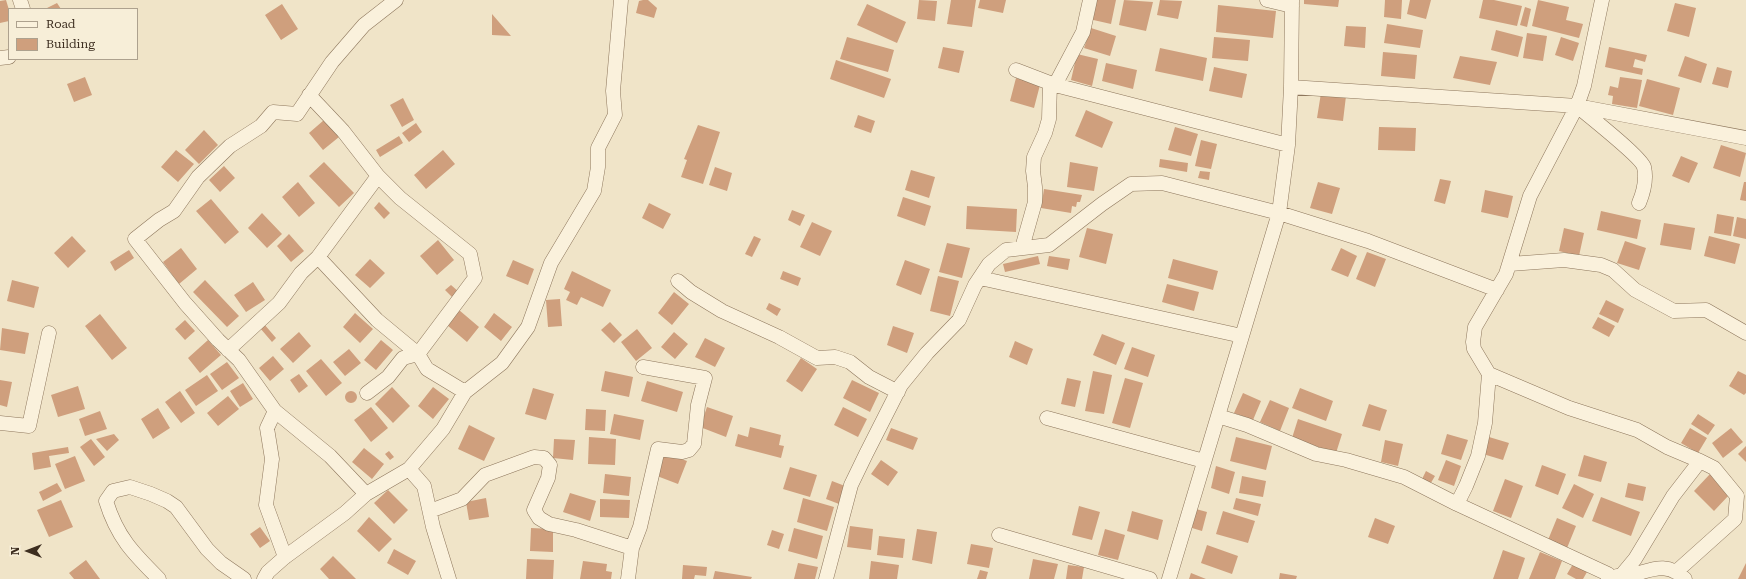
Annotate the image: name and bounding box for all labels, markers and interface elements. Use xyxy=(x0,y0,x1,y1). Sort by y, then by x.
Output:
legend xyxy=(8,8,138,60)
text: Road xyxy=(46,17,75,31)
text: Building xyxy=(46,37,95,51)
north arrow xyxy=(8,531,48,571)
text: N xyxy=(9,547,22,555)

